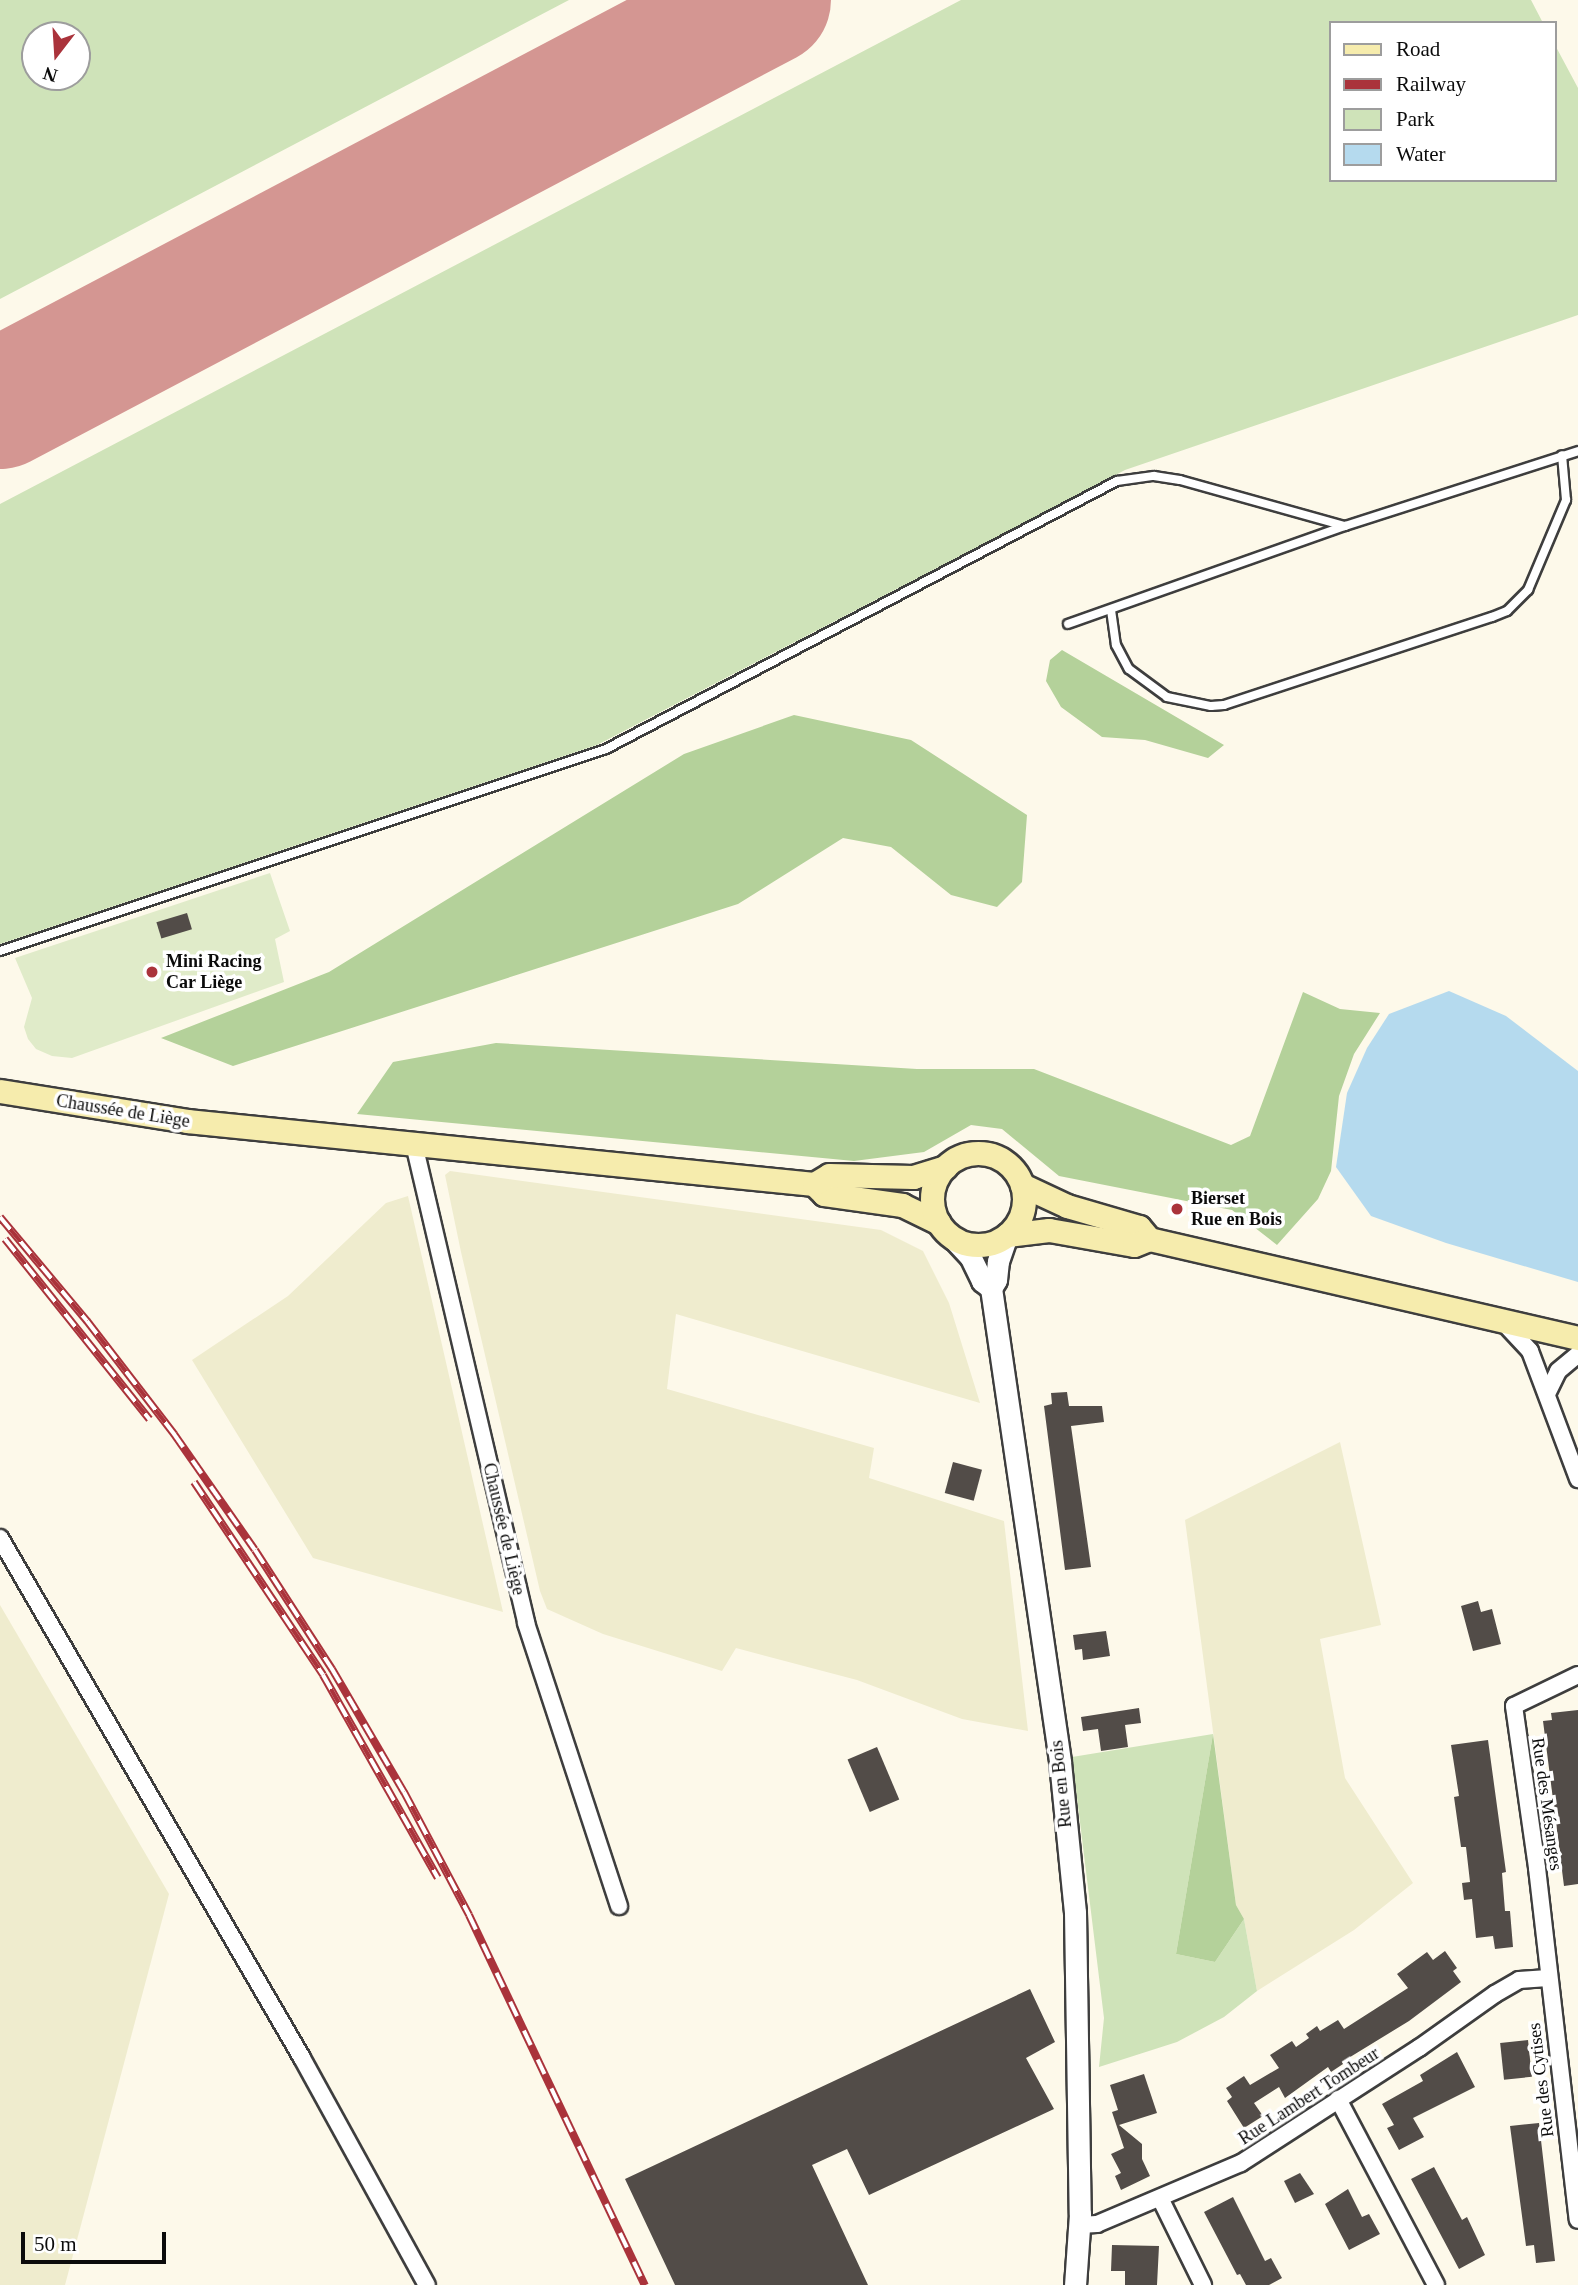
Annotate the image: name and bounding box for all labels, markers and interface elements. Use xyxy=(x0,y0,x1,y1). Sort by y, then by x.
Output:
north arrow xyxy=(21,21,91,91)
legend xyxy=(1330,21,1557,182)
text: Road xyxy=(1396,37,1440,61)
text: N xyxy=(41,63,60,87)
text: Railway xyxy=(1396,72,1466,96)
text: Park xyxy=(1396,107,1435,131)
text: Water xyxy=(1396,142,1446,166)
place label: Mini Racing Car Liège xyxy=(166,951,262,993)
marker: Mini Racing Car Liège xyxy=(144,964,160,980)
street label: Chaussée de Liège xyxy=(55,1090,191,1132)
place label: Bierset Rue en Bois xyxy=(1191,1188,1282,1230)
marker: Bierset Rue en Bois xyxy=(1169,1201,1185,1217)
street label: Chaussée de Liège xyxy=(478,1461,530,1597)
street label: Rue des Mésanges xyxy=(1527,1736,1567,1872)
street label: Rue en Bois xyxy=(1046,1739,1076,1829)
street label: Rue des Cytises xyxy=(1523,2022,1559,2138)
street label: Rue Lambert Tombeur xyxy=(1234,2042,1384,2150)
scale bar xyxy=(24,2218,170,2262)
text: 50 m xyxy=(34,2232,77,2256)

